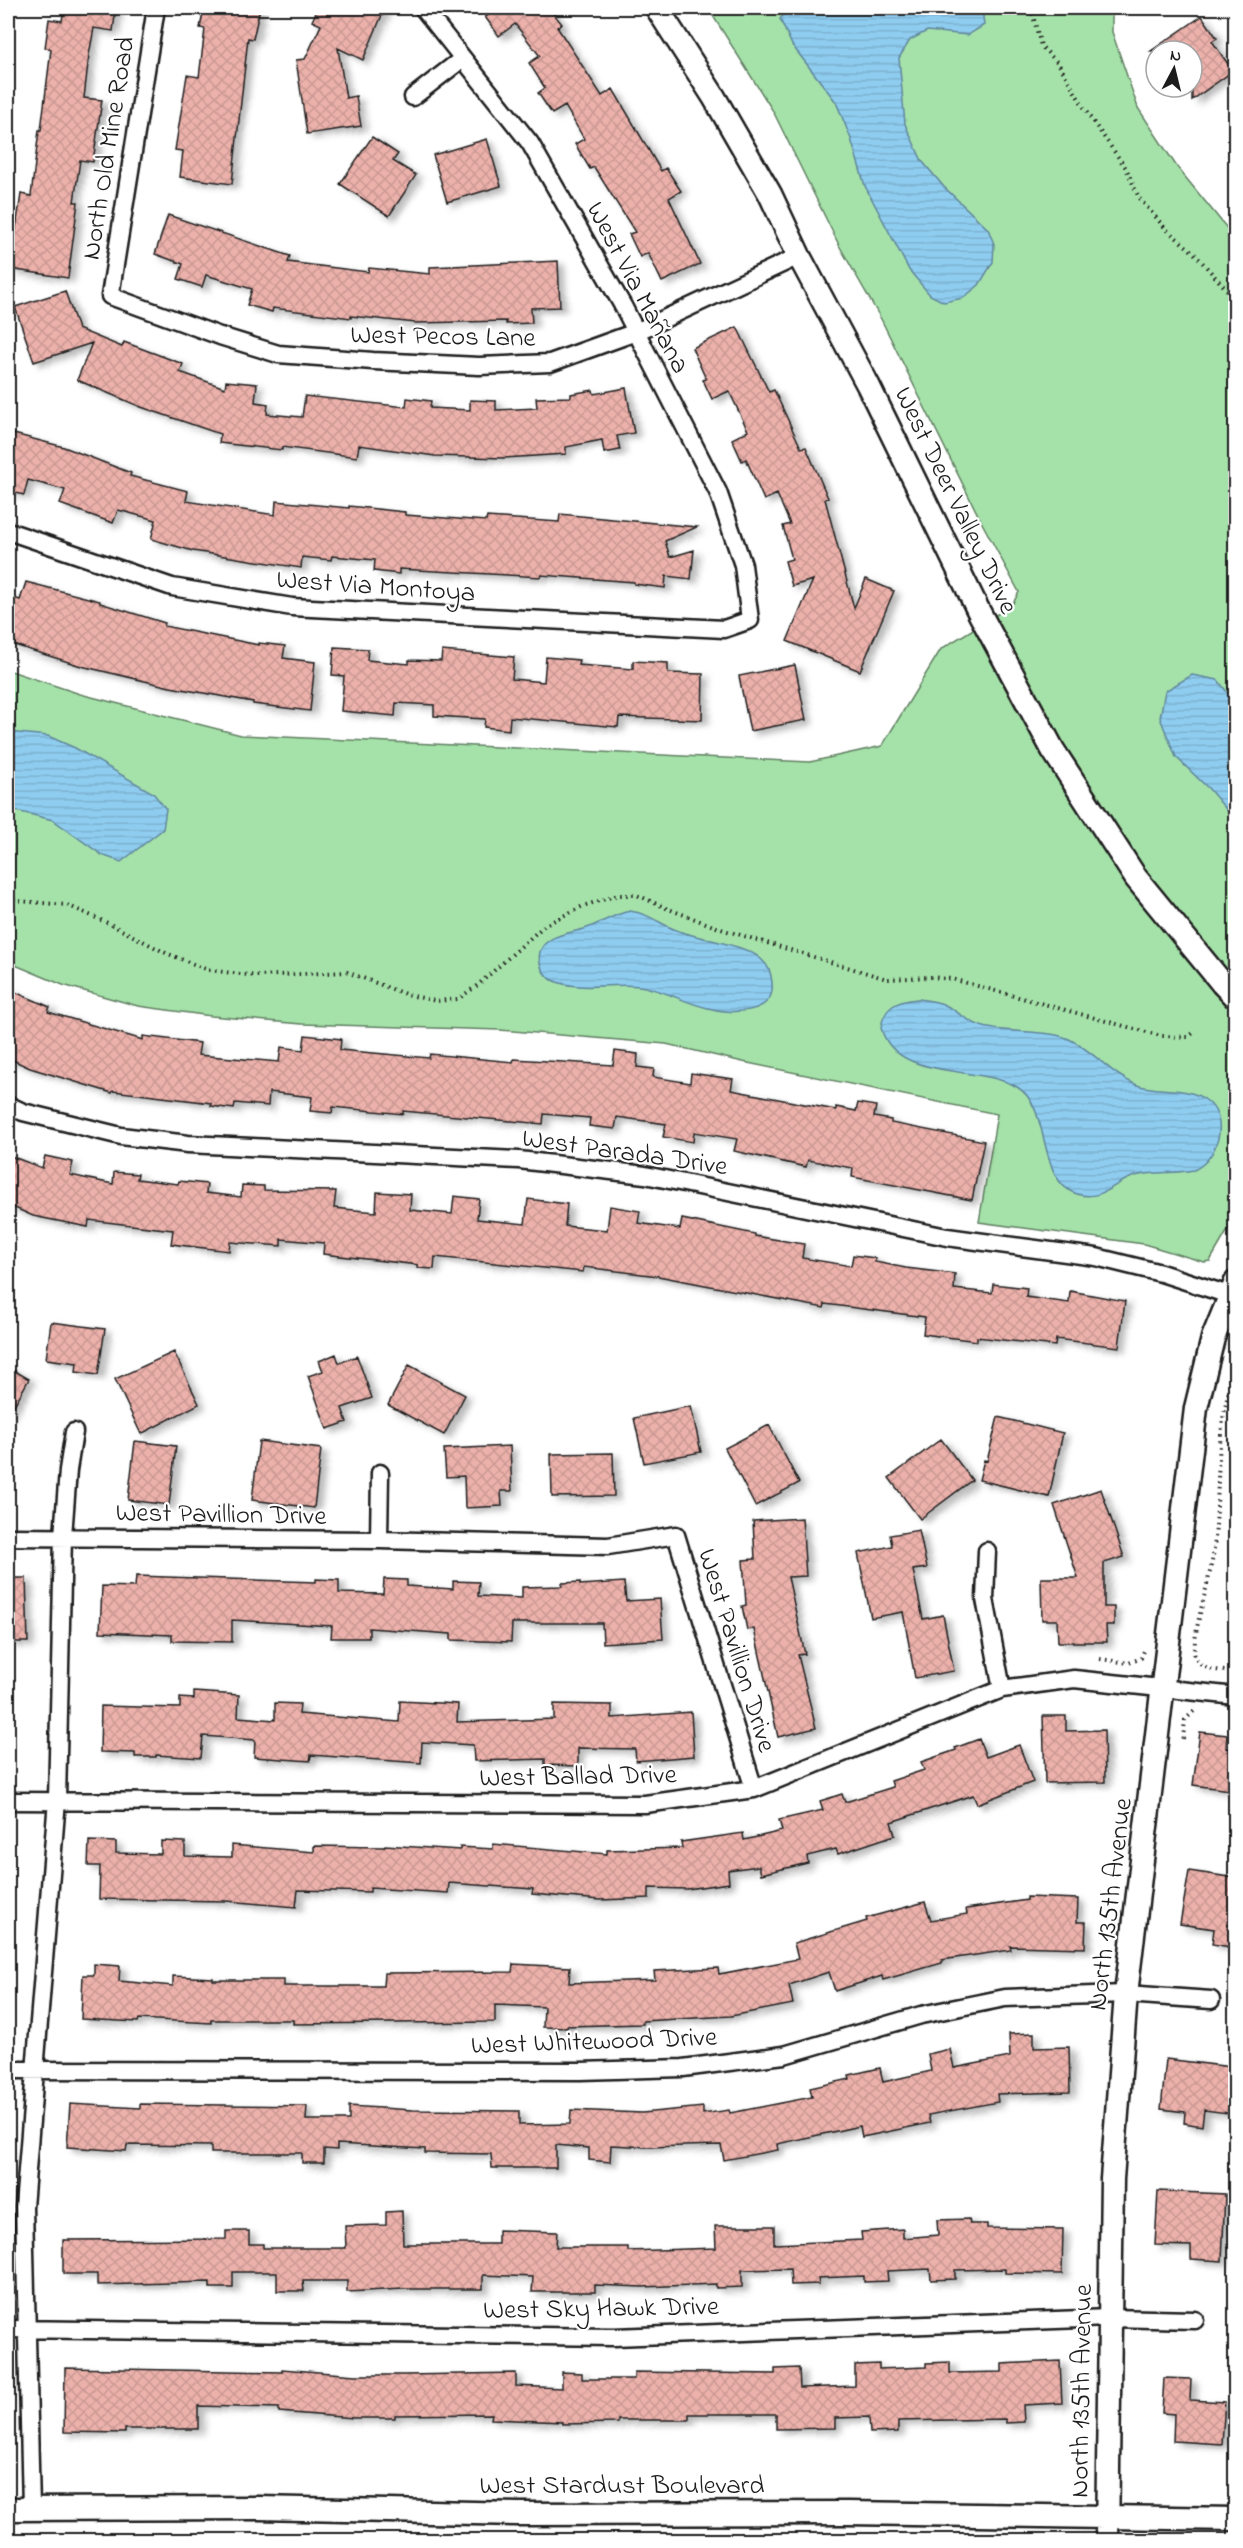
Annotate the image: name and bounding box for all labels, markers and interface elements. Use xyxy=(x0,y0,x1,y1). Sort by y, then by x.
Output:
street label: North Old Mine Road xyxy=(73,34,146,263)
north arrow xyxy=(1144,39,1204,99)
text: N xyxy=(1169,44,1183,69)
street label: West Via Mañana xyxy=(575,195,699,381)
street label: West Pecos Lane xyxy=(350,316,537,359)
street label: West Deer Valley Drive xyxy=(883,381,1027,622)
street label: West Via Montoya xyxy=(275,561,477,614)
street label: West Parada Drive xyxy=(519,1120,731,1187)
street label: West Pavillion Drive xyxy=(115,1494,328,1537)
street label: West Pavillion Drive xyxy=(686,1544,785,1758)
street label: West Ballad Drive xyxy=(479,1756,678,1799)
street label: North 135th Avenue xyxy=(1079,1795,1144,2013)
street label: West Whitewood Drive xyxy=(470,2019,719,2066)
street label: North 135th Avenue xyxy=(1061,2283,1104,2498)
street label: West Sky Hawk Drive xyxy=(483,2288,720,2331)
street label: West Stardust Boulevard xyxy=(480,2467,764,2506)

